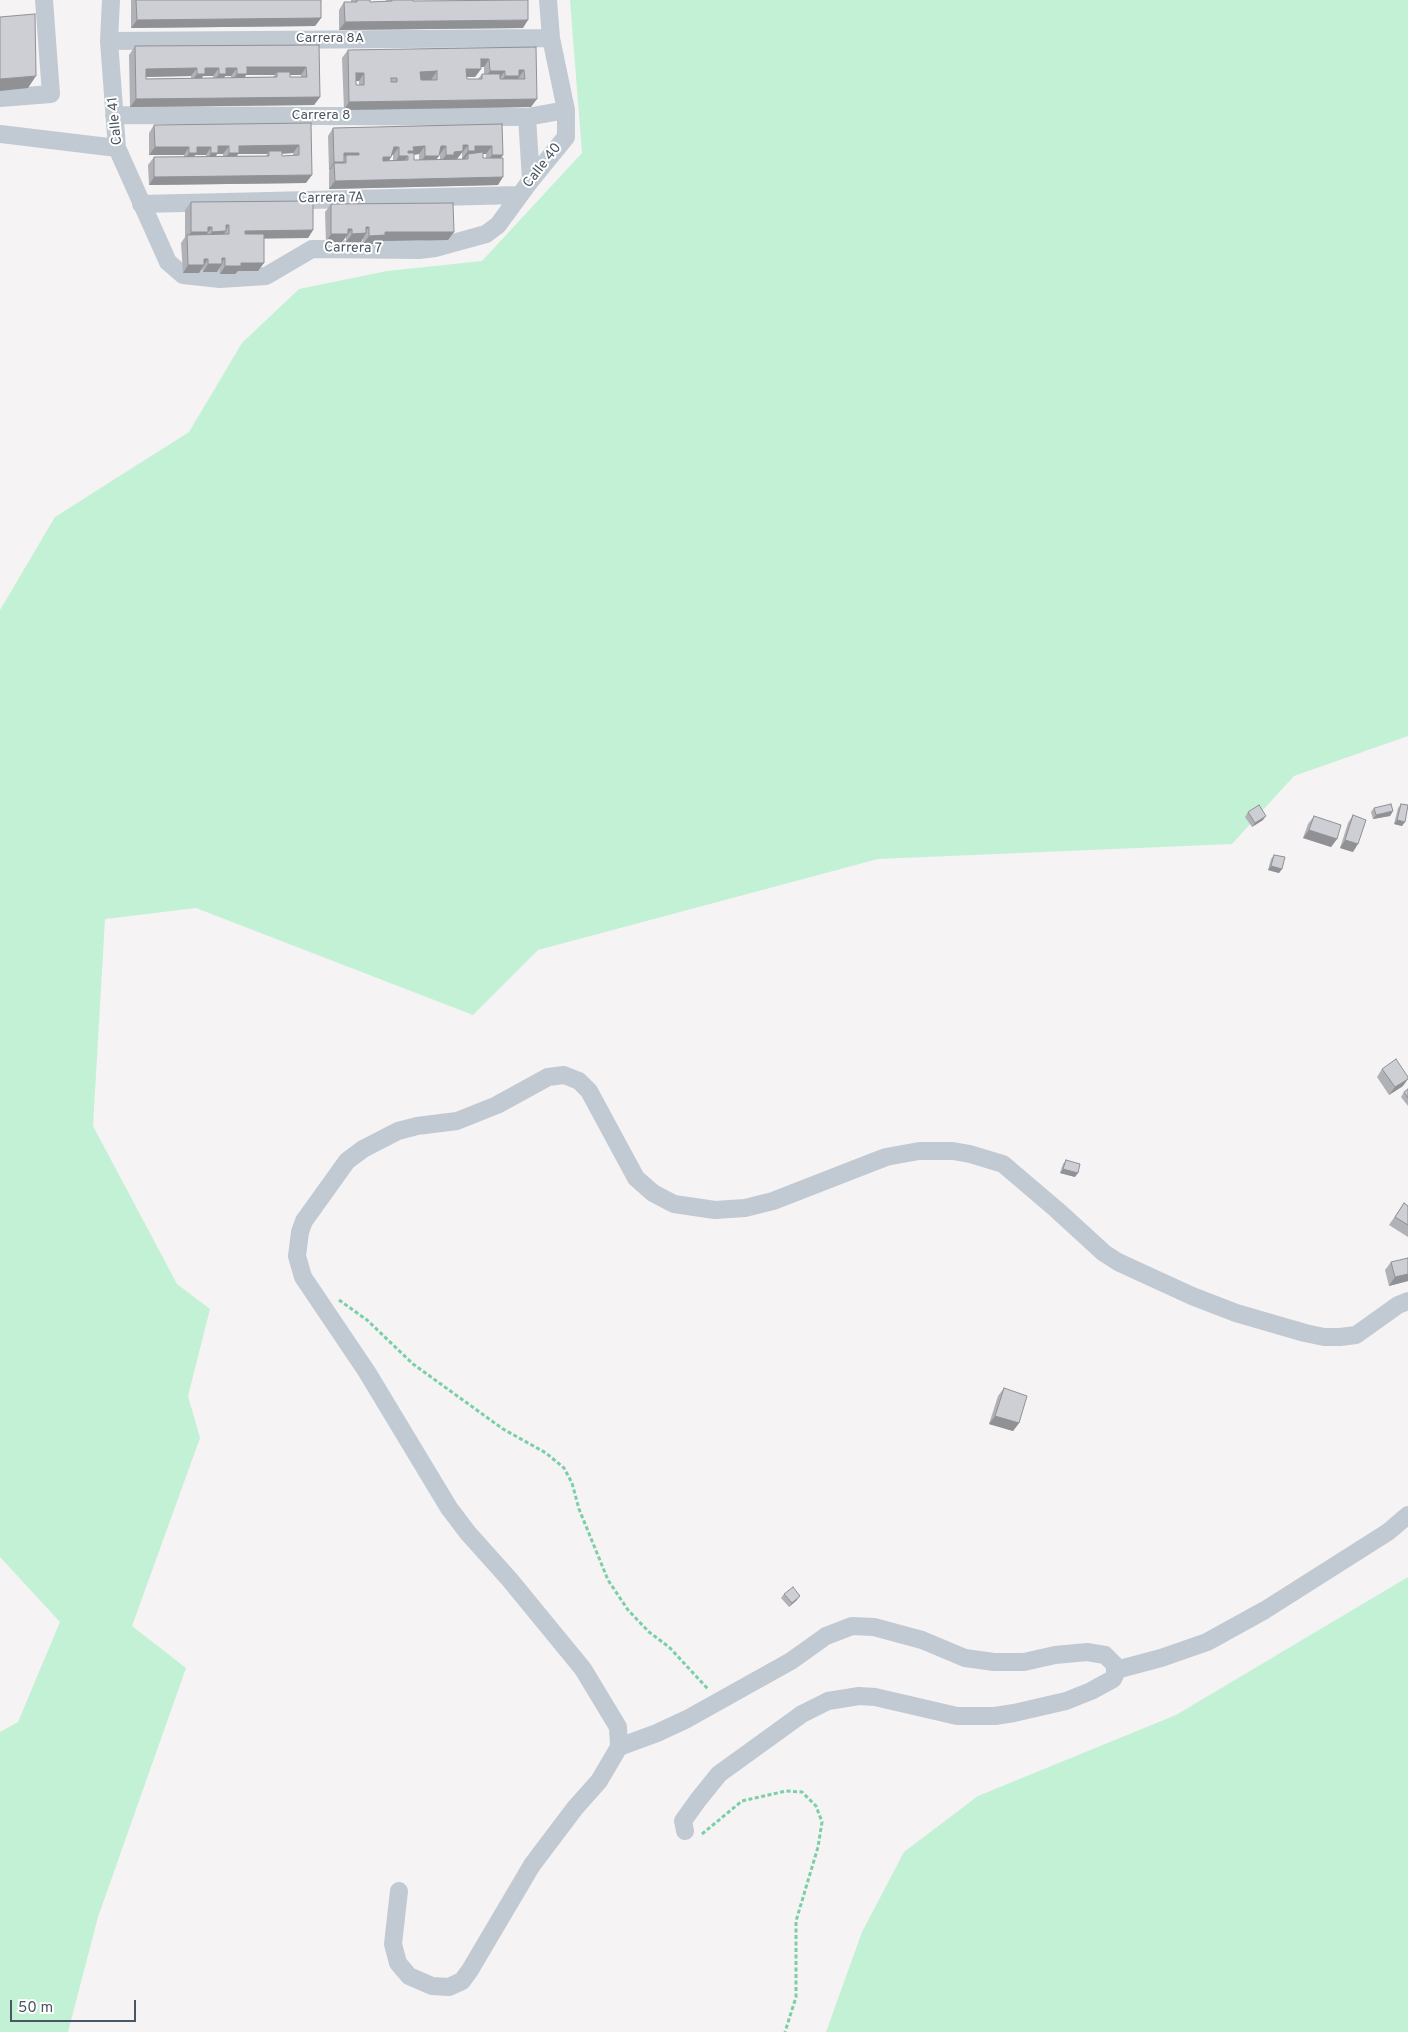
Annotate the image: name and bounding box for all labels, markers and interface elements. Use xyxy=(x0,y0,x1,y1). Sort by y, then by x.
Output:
street label: Carrera 8A xyxy=(296,31,364,47)
street label: Calle 41 xyxy=(105,96,127,146)
street label: Carrera 8 xyxy=(291,108,351,124)
street label: Calle 40 xyxy=(520,140,566,192)
street label: Carrera 7A xyxy=(298,190,364,208)
street label: Carrera 7 xyxy=(324,240,382,258)
scale bar xyxy=(12,1990,139,2022)
text: 50 m xyxy=(18,1999,53,2018)

